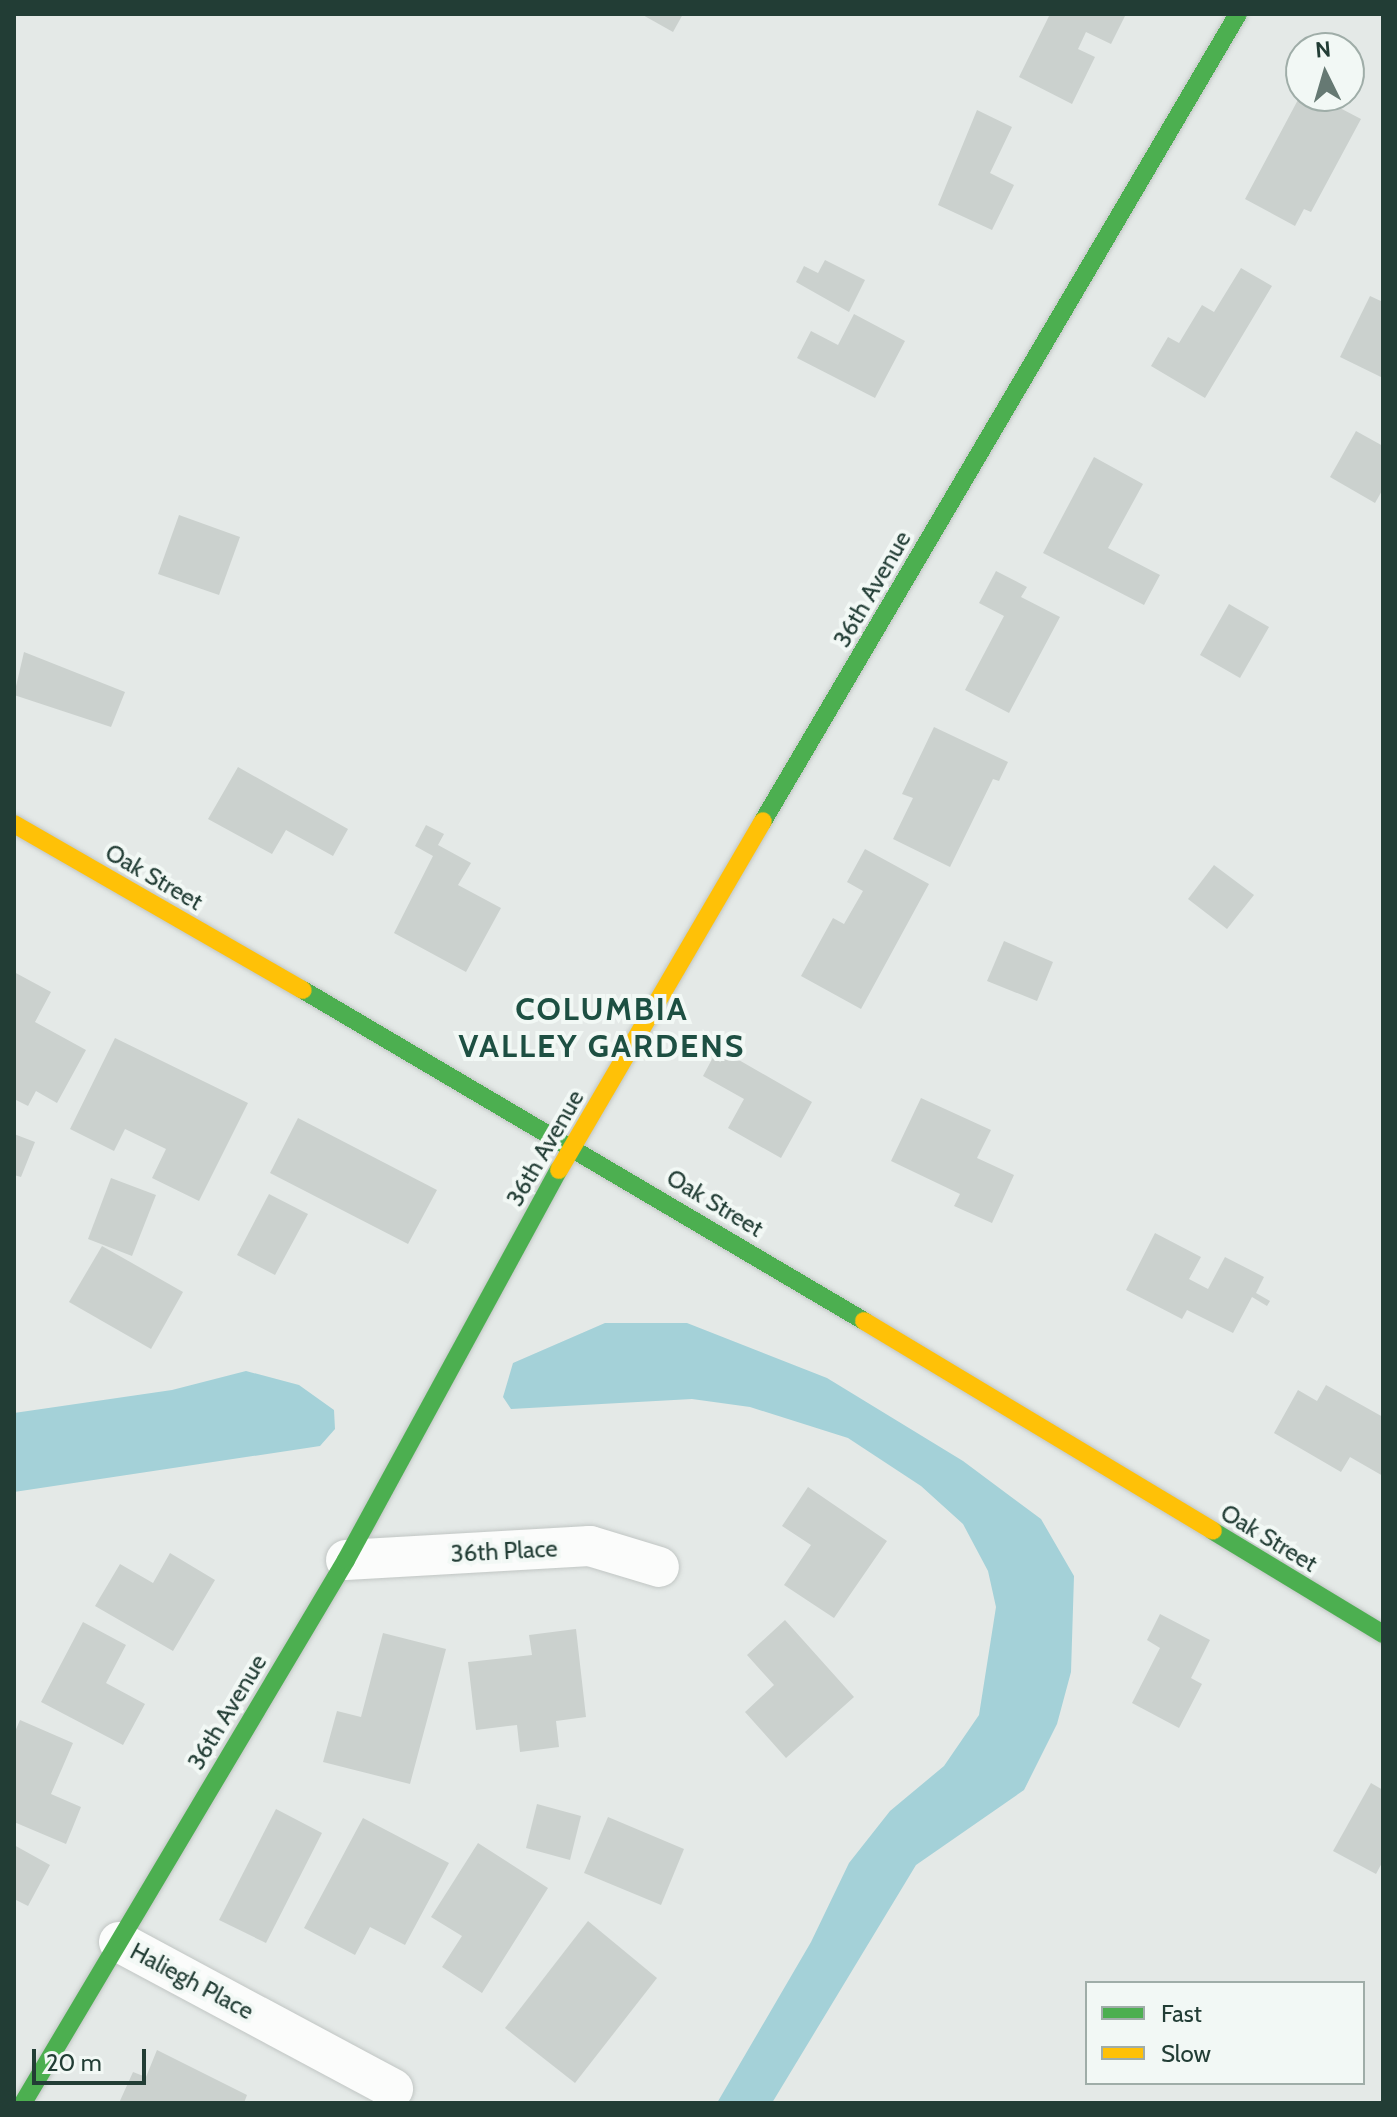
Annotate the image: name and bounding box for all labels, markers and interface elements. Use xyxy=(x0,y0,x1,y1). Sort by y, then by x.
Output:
north arrow xyxy=(1285,32,1365,112)
text: N xyxy=(1314,35,1332,64)
street label: 36th Avenue xyxy=(827,526,917,652)
street label: Oak Street xyxy=(100,838,208,916)
district label: COLUMBIA VALLEY GARDENS xyxy=(459,991,745,1066)
street label: 36th Avenue xyxy=(500,1085,590,1211)
street label: Oak Street xyxy=(661,1163,769,1243)
street label: Oak Street xyxy=(1215,1498,1323,1578)
street label: 36th Place xyxy=(450,1534,558,1568)
street label: 36th Avenue xyxy=(181,1649,273,1775)
street label: Haliegh Place xyxy=(125,1936,259,2026)
legend xyxy=(1085,1981,1365,2085)
text: Fast xyxy=(1161,1999,1202,2028)
scale bar xyxy=(36,2033,150,2083)
text: Slow xyxy=(1161,2039,1211,2068)
text: 20 m xyxy=(46,2048,102,2077)

